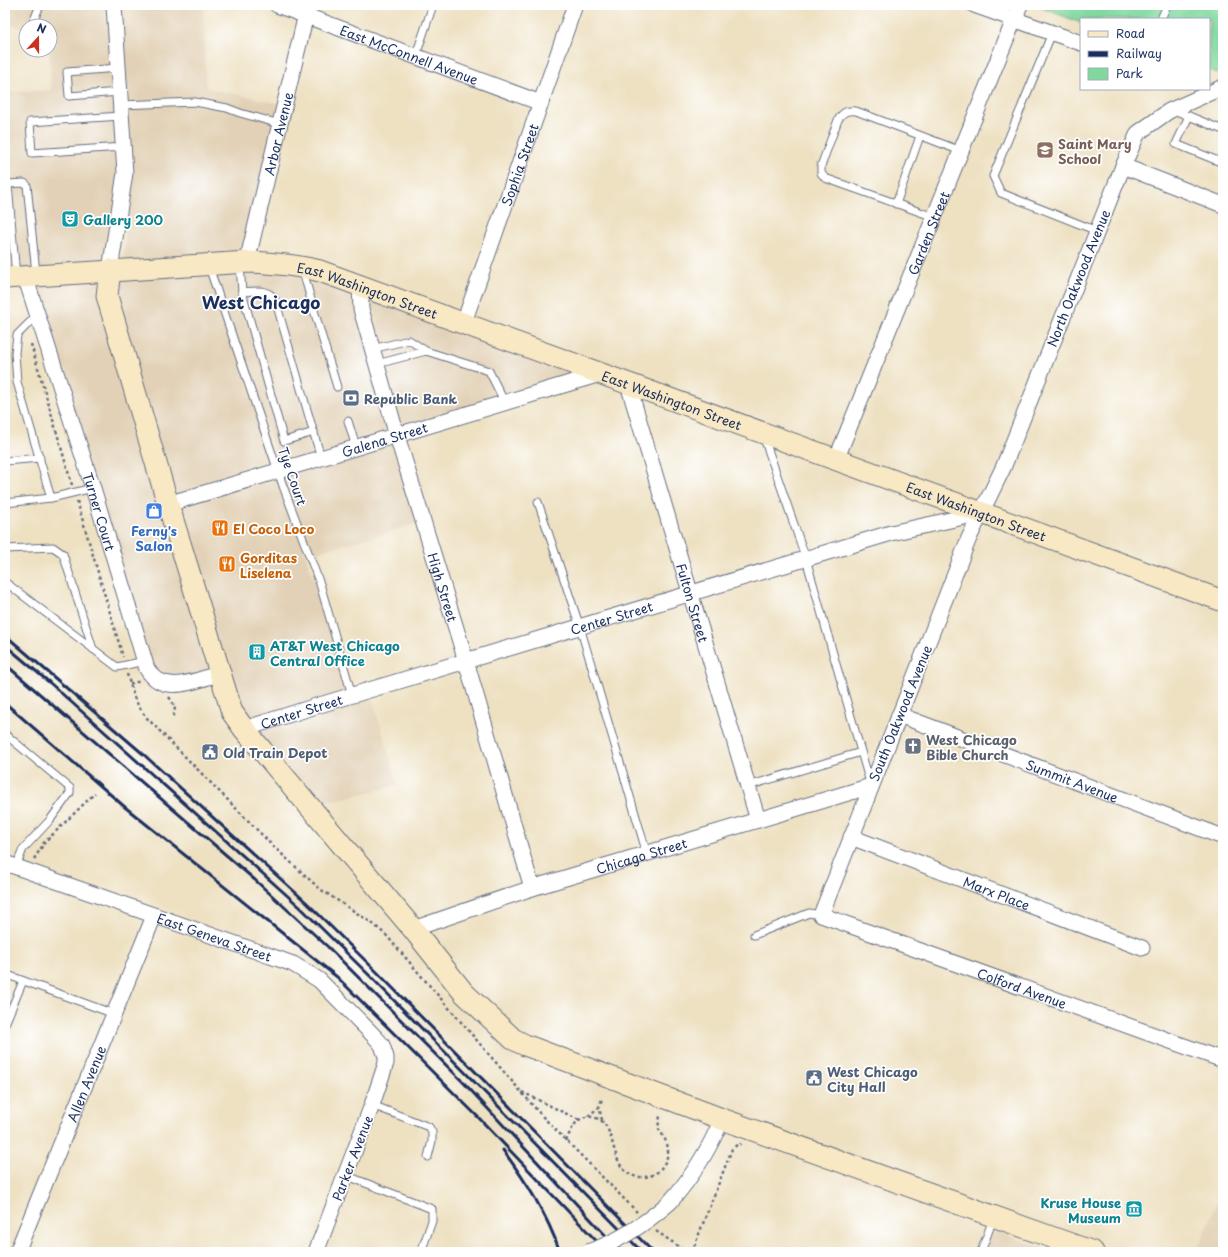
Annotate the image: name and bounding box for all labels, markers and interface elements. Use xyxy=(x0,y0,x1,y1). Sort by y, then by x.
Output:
north arrow xyxy=(18,18,58,58)
legend xyxy=(1080,18,1210,90)
text: N xyxy=(35,19,49,38)
street label: East McConnell Avenue xyxy=(337,20,481,88)
text: Road xyxy=(1116,24,1145,42)
text: Railway xyxy=(1116,44,1162,62)
text: Park xyxy=(1116,64,1143,82)
street label: Arbor Avenue xyxy=(259,90,297,177)
street label: Sophia Street xyxy=(496,121,542,208)
place label: Saint Mary School xyxy=(1058,134,1132,168)
school or university icon: Saint Mary School xyxy=(1035,140,1055,160)
street label: Garden Street xyxy=(902,188,953,277)
street label: North Oakwood Avenue xyxy=(1042,207,1114,349)
theatre icon: Gallery 200 xyxy=(60,209,80,229)
place label: Gallery 200 xyxy=(83,210,164,229)
street label: East Washington Street xyxy=(296,257,440,323)
district label: West Chicago xyxy=(202,289,320,315)
street label: East Washington Street xyxy=(599,365,745,434)
bank icon: Republic Bank xyxy=(341,388,361,408)
place label: Republic Bank xyxy=(364,389,458,408)
street label: Galena Street xyxy=(339,417,430,461)
street label: Tye Court xyxy=(274,444,312,508)
street label: Turner Court xyxy=(79,470,121,553)
street label: East Washington Street xyxy=(904,477,1049,545)
shop icon: Ferny's Salon xyxy=(144,501,164,521)
restaurant icon: El Coco Loco xyxy=(210,518,230,538)
place label: El Coco Loco xyxy=(233,519,315,538)
place label: Ferny's Salon xyxy=(131,521,177,555)
place label: Gorditas Liselena xyxy=(240,548,297,582)
street label: High Street xyxy=(424,550,463,624)
restaurant icon: Gorditas Liselena xyxy=(217,554,237,574)
street label: Fulton Street xyxy=(672,561,714,644)
street label: Center Street xyxy=(568,596,655,639)
place label: AT&T West Chicago Central Office xyxy=(270,636,400,670)
building icon: AT&T West Chicago Central Office xyxy=(247,642,267,662)
street label: South Oakwood Avenue xyxy=(864,642,936,784)
street label: Center Street xyxy=(258,689,345,733)
place label: West Chicago Bible Church xyxy=(926,730,1017,764)
church icon: West Chicago Bible Church xyxy=(903,736,923,756)
public building icon: Old Train Depot xyxy=(200,742,220,762)
place label: Old Train Depot xyxy=(223,743,327,762)
street label: Summit Avenue xyxy=(1023,754,1121,806)
street label: Chicago Street xyxy=(594,833,689,878)
street label: Marx Place xyxy=(961,871,1033,914)
street label: East Geneva Street xyxy=(155,908,274,965)
street label: Colford Avenue xyxy=(975,963,1069,1012)
street label: Allen Avenue xyxy=(62,1042,110,1125)
place label: West Chicago City Hall xyxy=(827,1062,918,1096)
public building icon: West Chicago City Hall xyxy=(804,1068,824,1088)
street label: Parker Avenue xyxy=(327,1112,377,1204)
place label: Kruse House Museum xyxy=(1040,1193,1121,1227)
museum icon: Kruse House Museum xyxy=(1124,1199,1144,1219)

